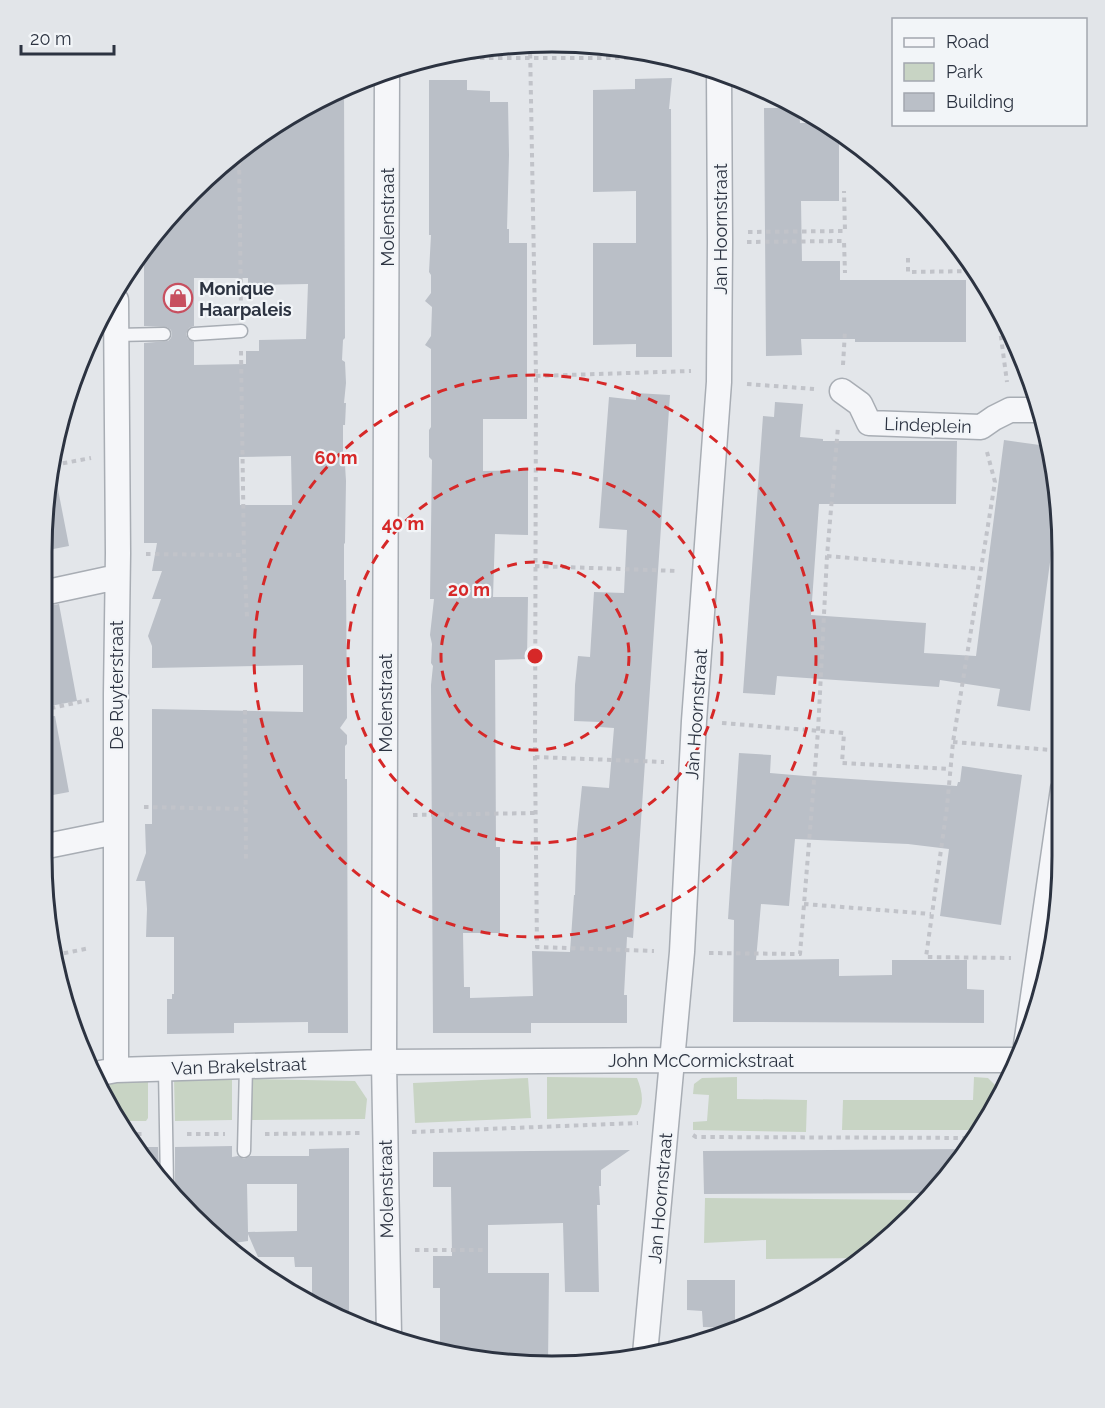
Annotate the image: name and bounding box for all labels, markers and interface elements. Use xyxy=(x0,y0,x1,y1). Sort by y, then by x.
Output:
scale bar xyxy=(21,18,114,56)
legend xyxy=(892,18,1087,126)
text: 20 m xyxy=(30,28,72,49)
text: Road xyxy=(946,31,989,52)
text: Park xyxy=(946,61,983,82)
text: Building xyxy=(946,91,1014,112)
street label: Jan Hoornstraat xyxy=(710,163,731,295)
street label: Molenstraat xyxy=(377,168,398,266)
place label: Monique Haarpaleis xyxy=(199,278,292,320)
shop icon: Monique Haarpaleis xyxy=(162,282,194,314)
street label: Lindeplein xyxy=(884,413,972,437)
text: 60 m xyxy=(314,447,358,468)
text: 40 m xyxy=(382,513,424,534)
text: 20 m xyxy=(448,579,490,600)
street label: De Ruyterstraat xyxy=(106,620,127,750)
centre of rings xyxy=(525,646,545,666)
street label: Jan Hoornstraat xyxy=(681,648,711,780)
street label: Molenstraat xyxy=(375,654,396,752)
street label: John McCormickstraat xyxy=(608,1050,794,1071)
street label: Van Brakelstraat xyxy=(171,1053,307,1079)
street label: Jan Hoornstraat xyxy=(644,1132,676,1264)
street label: Molenstraat xyxy=(375,1139,397,1239)

